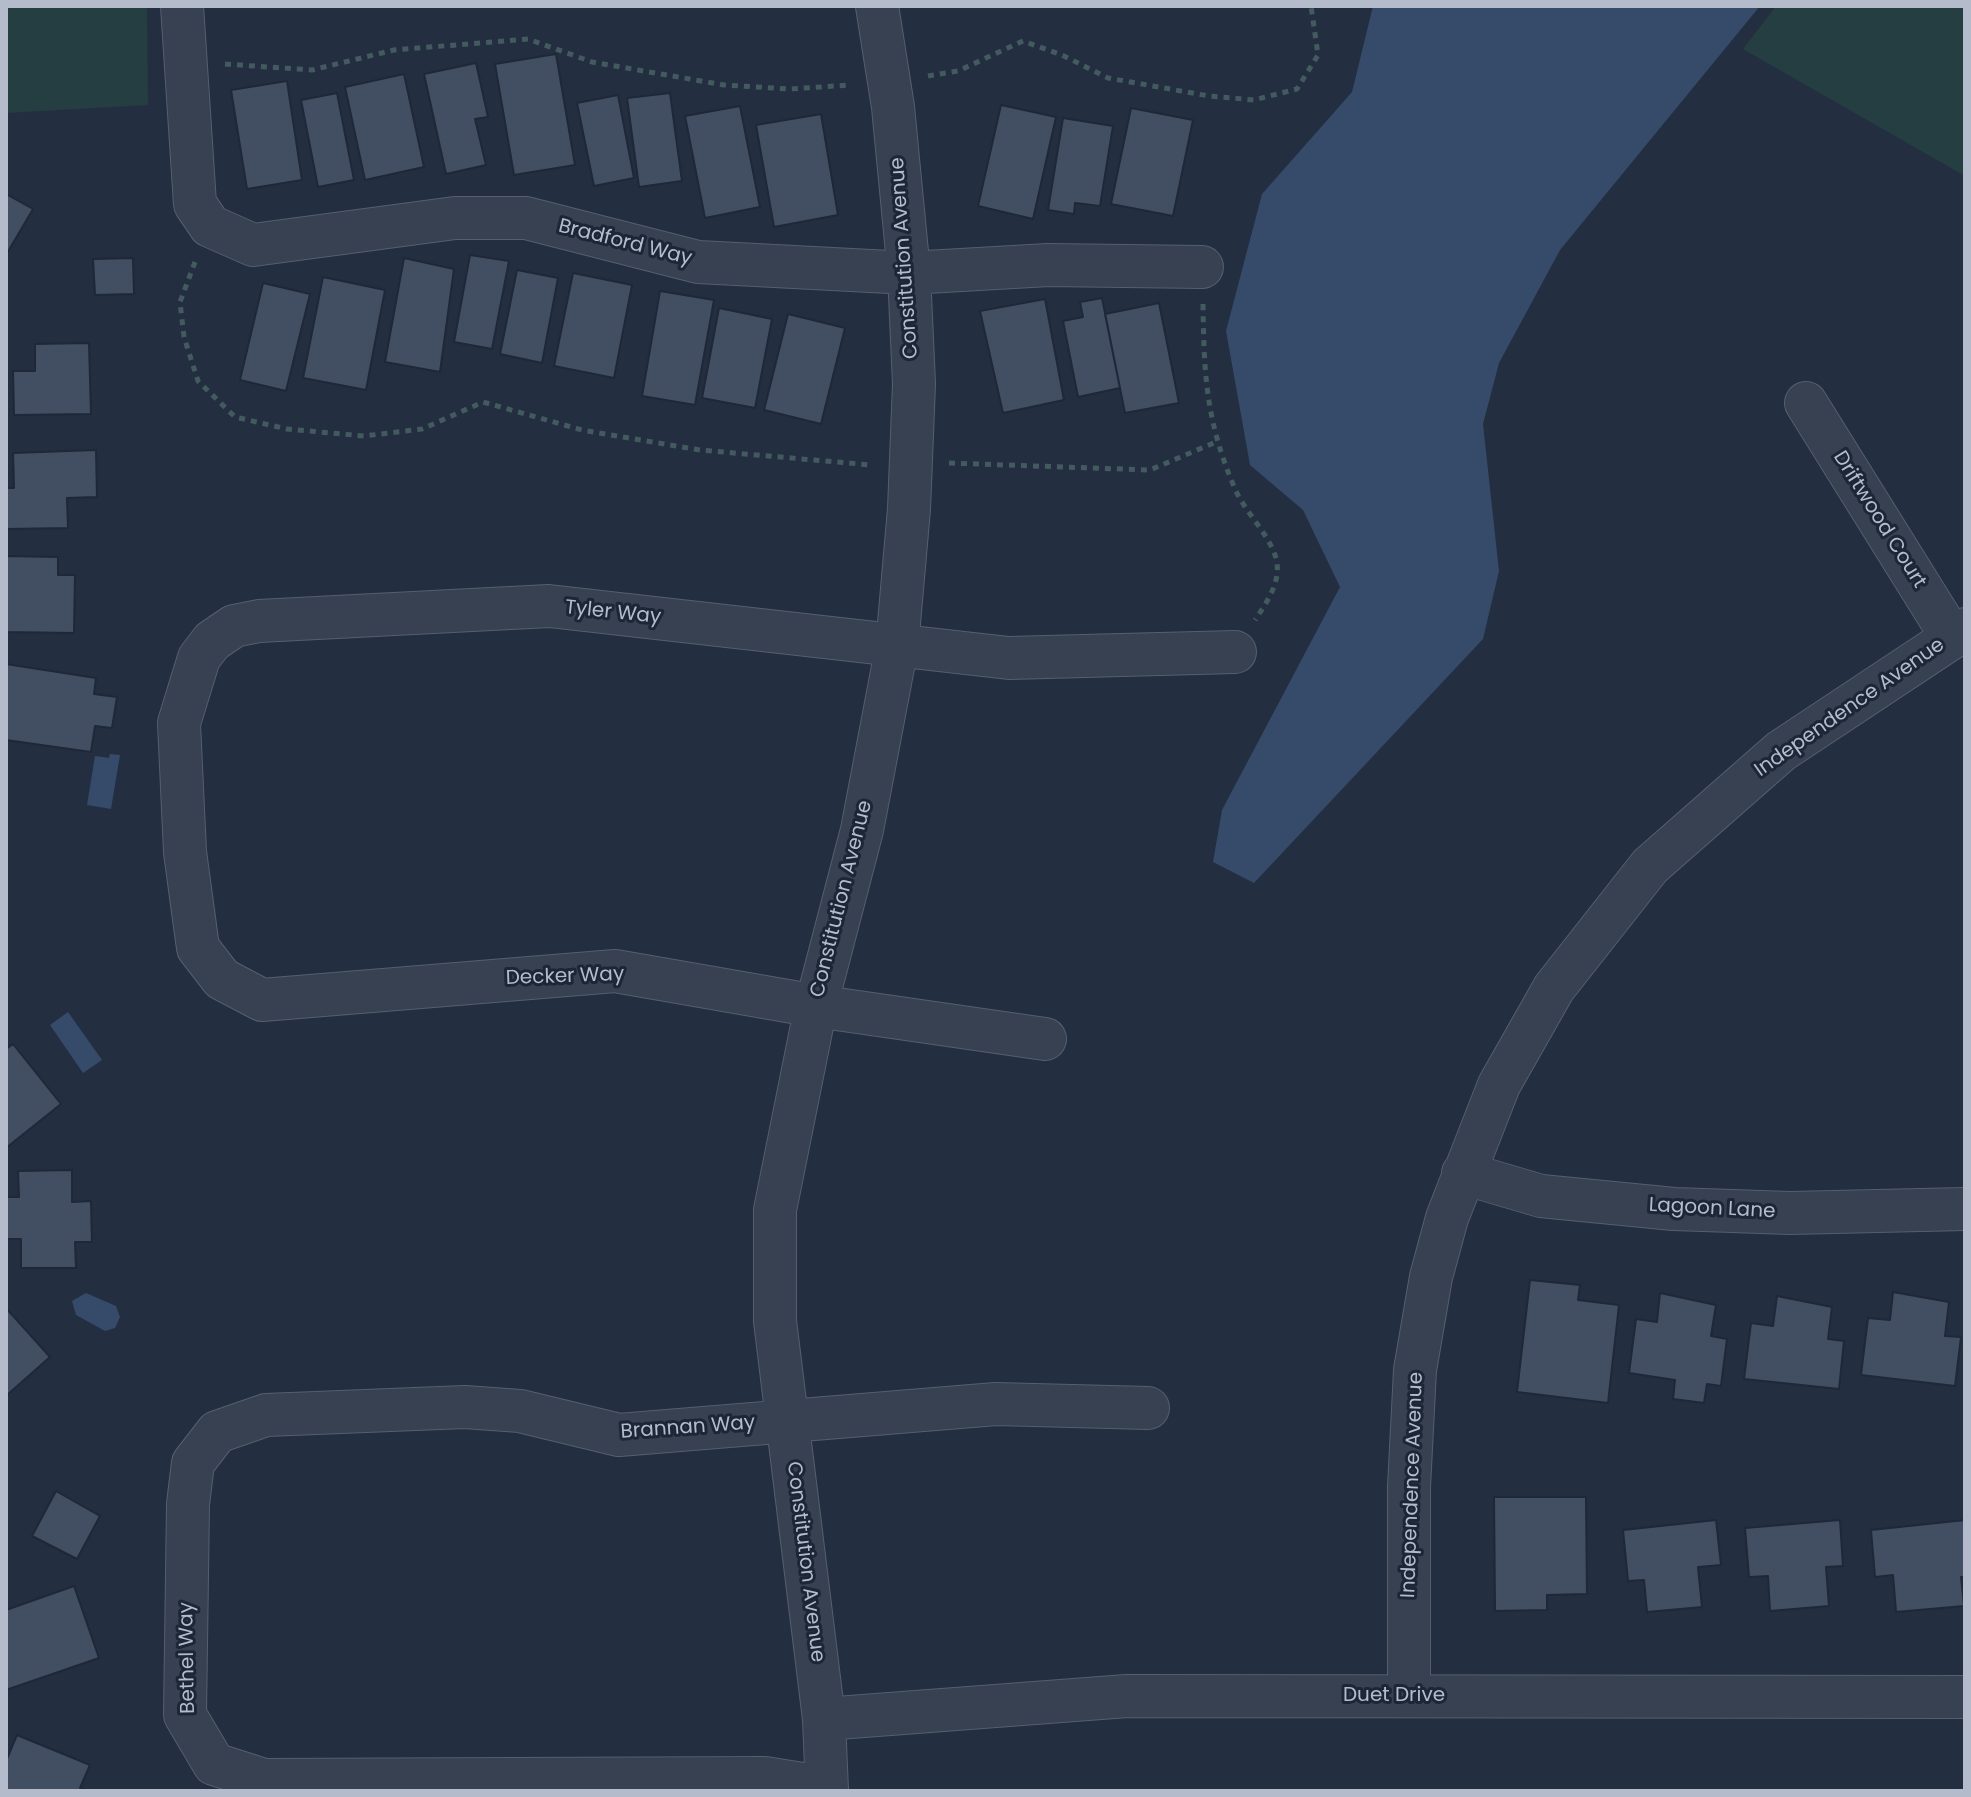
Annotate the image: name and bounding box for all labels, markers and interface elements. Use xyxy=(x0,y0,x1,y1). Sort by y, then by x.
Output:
street label: Constitution Avenue xyxy=(886,156,924,360)
street label: Bradford Way xyxy=(556,215,694,271)
street label: Driftwood Court xyxy=(1827,447,1931,593)
street label: Tyler Way xyxy=(564,596,662,630)
street label: Independence Avenue xyxy=(1751,633,1949,783)
street label: Constitution Avenue xyxy=(806,798,878,1000)
street label: Decker Way xyxy=(505,963,625,991)
street label: Lagoon Lane xyxy=(1648,1194,1776,1224)
street label: Independence Avenue xyxy=(1397,1372,1429,1598)
street label: Brannan Way xyxy=(620,1411,756,1445)
street label: Constitution Avenue xyxy=(781,1460,829,1664)
street label: Bethel Way xyxy=(175,1602,201,1714)
street label: Duet Drive xyxy=(1343,1684,1445,1708)

